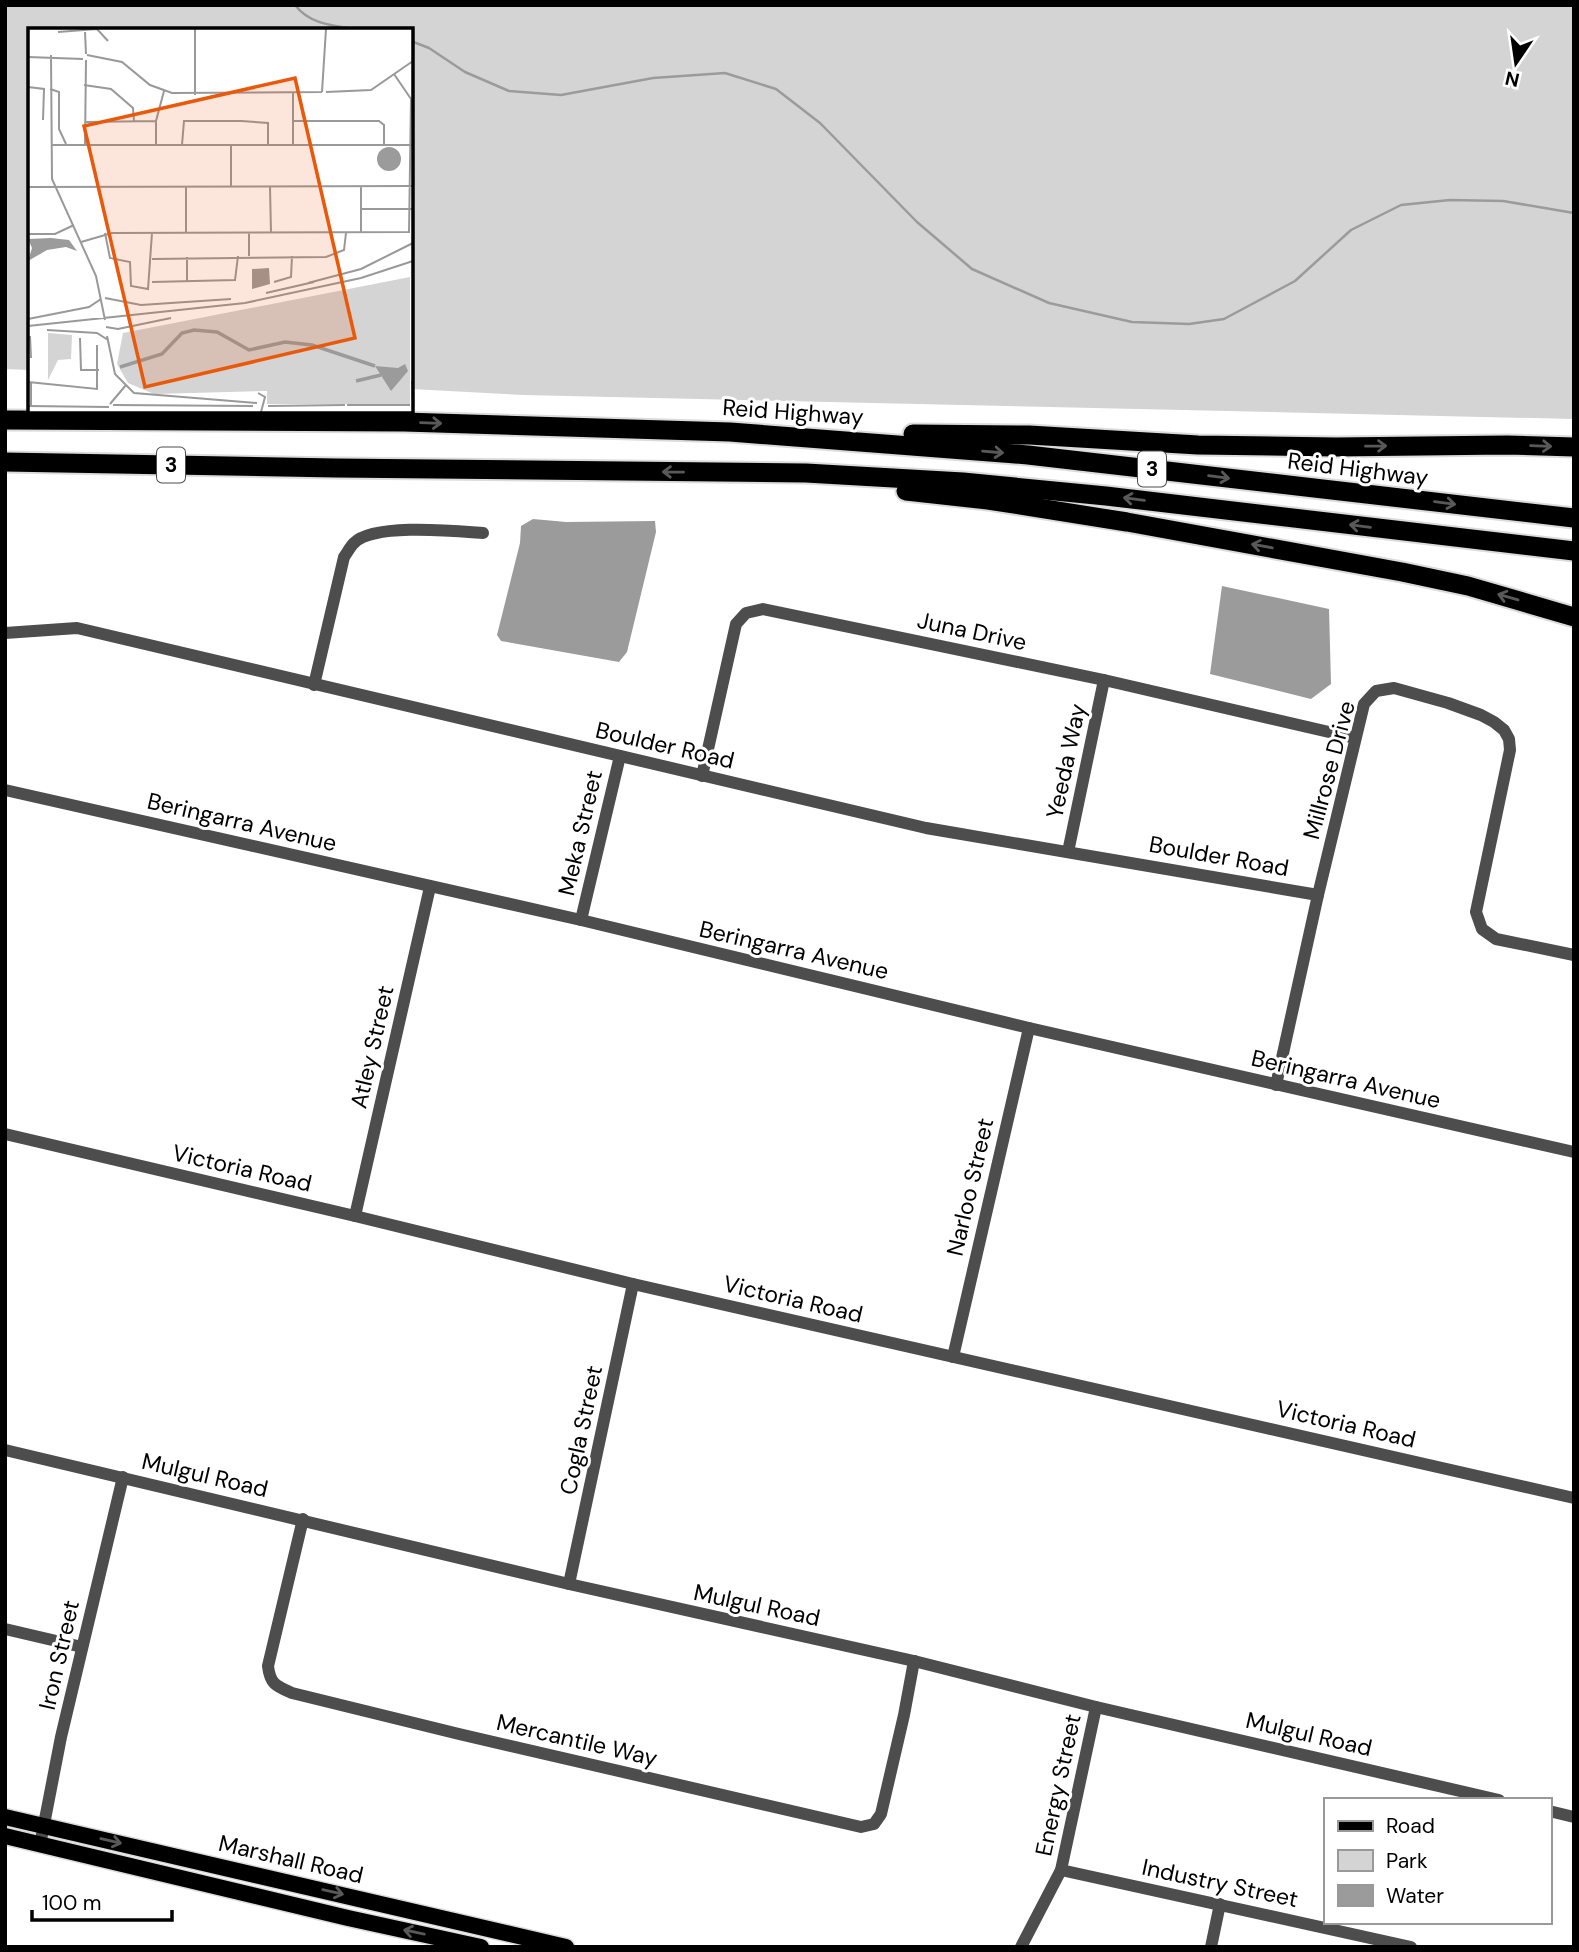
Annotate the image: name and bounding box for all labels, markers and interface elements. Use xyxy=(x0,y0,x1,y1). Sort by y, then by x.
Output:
inset map xyxy=(28,28,413,413)
north arrow xyxy=(1481,28,1551,98)
text: N xyxy=(1503,65,1522,93)
street label: Reid Highway xyxy=(721,392,865,432)
one-way arrow xyxy=(420,417,443,430)
one-way arrow xyxy=(1529,439,1552,452)
one-way arrow xyxy=(1364,440,1387,453)
street label: Reid Highway xyxy=(1286,445,1430,493)
one-way arrow xyxy=(981,446,1004,459)
road number: 3 xyxy=(157,448,185,482)
road number: 3 xyxy=(1138,452,1166,486)
one-way arrow xyxy=(661,465,684,479)
one-way arrow xyxy=(1208,471,1230,484)
one-way arrow xyxy=(1123,492,1146,505)
one-way arrow xyxy=(1433,497,1456,510)
one-way arrow xyxy=(1349,519,1372,532)
one-way arrow xyxy=(1251,539,1274,552)
one-way arrow xyxy=(1498,590,1520,603)
street label: Juna Drive xyxy=(915,605,1029,657)
street label: Millrose Drive xyxy=(1296,698,1362,842)
street label: Yeeda Way xyxy=(1039,701,1093,821)
street label: Boulder Road xyxy=(593,714,737,776)
street label: Meka Street xyxy=(551,767,609,899)
street label: Beringarra Avenue xyxy=(144,786,340,858)
street label: Boulder Road xyxy=(1147,829,1291,883)
street label: Beringarra Avenue xyxy=(696,914,892,986)
street label: Atley Street xyxy=(343,983,401,1111)
street label: Beringarra Avenue xyxy=(1248,1043,1444,1115)
street label: Narloo Street xyxy=(940,1115,1000,1259)
street label: Victoria Road xyxy=(169,1137,315,1199)
street label: Victoria Road xyxy=(720,1268,866,1330)
street label: Cogla Street xyxy=(553,1363,609,1497)
street label: Victoria Road xyxy=(1273,1393,1419,1455)
street label: Mulgul Road xyxy=(139,1446,271,1504)
street label: Mulgul Road xyxy=(691,1577,823,1633)
street label: Iron Street xyxy=(32,1597,86,1713)
street label: Mulgul Road xyxy=(1243,1705,1375,1763)
street label: Mercantile Way xyxy=(494,1707,661,1773)
street label: Energy Street xyxy=(1028,1711,1088,1859)
legend xyxy=(1324,1798,1551,1924)
text: Road xyxy=(1386,1812,1435,1840)
street label: Marshall Road xyxy=(216,1828,366,1890)
one-way arrow xyxy=(99,1835,122,1848)
text: Park xyxy=(1386,1847,1428,1875)
street label: Industry Street xyxy=(1139,1852,1301,1914)
scale bar xyxy=(32,1878,172,1922)
text: Water xyxy=(1386,1882,1444,1910)
one-way arrow xyxy=(321,1886,344,1900)
text: 100 m xyxy=(42,1889,102,1917)
one-way arrow xyxy=(403,1924,426,1938)

